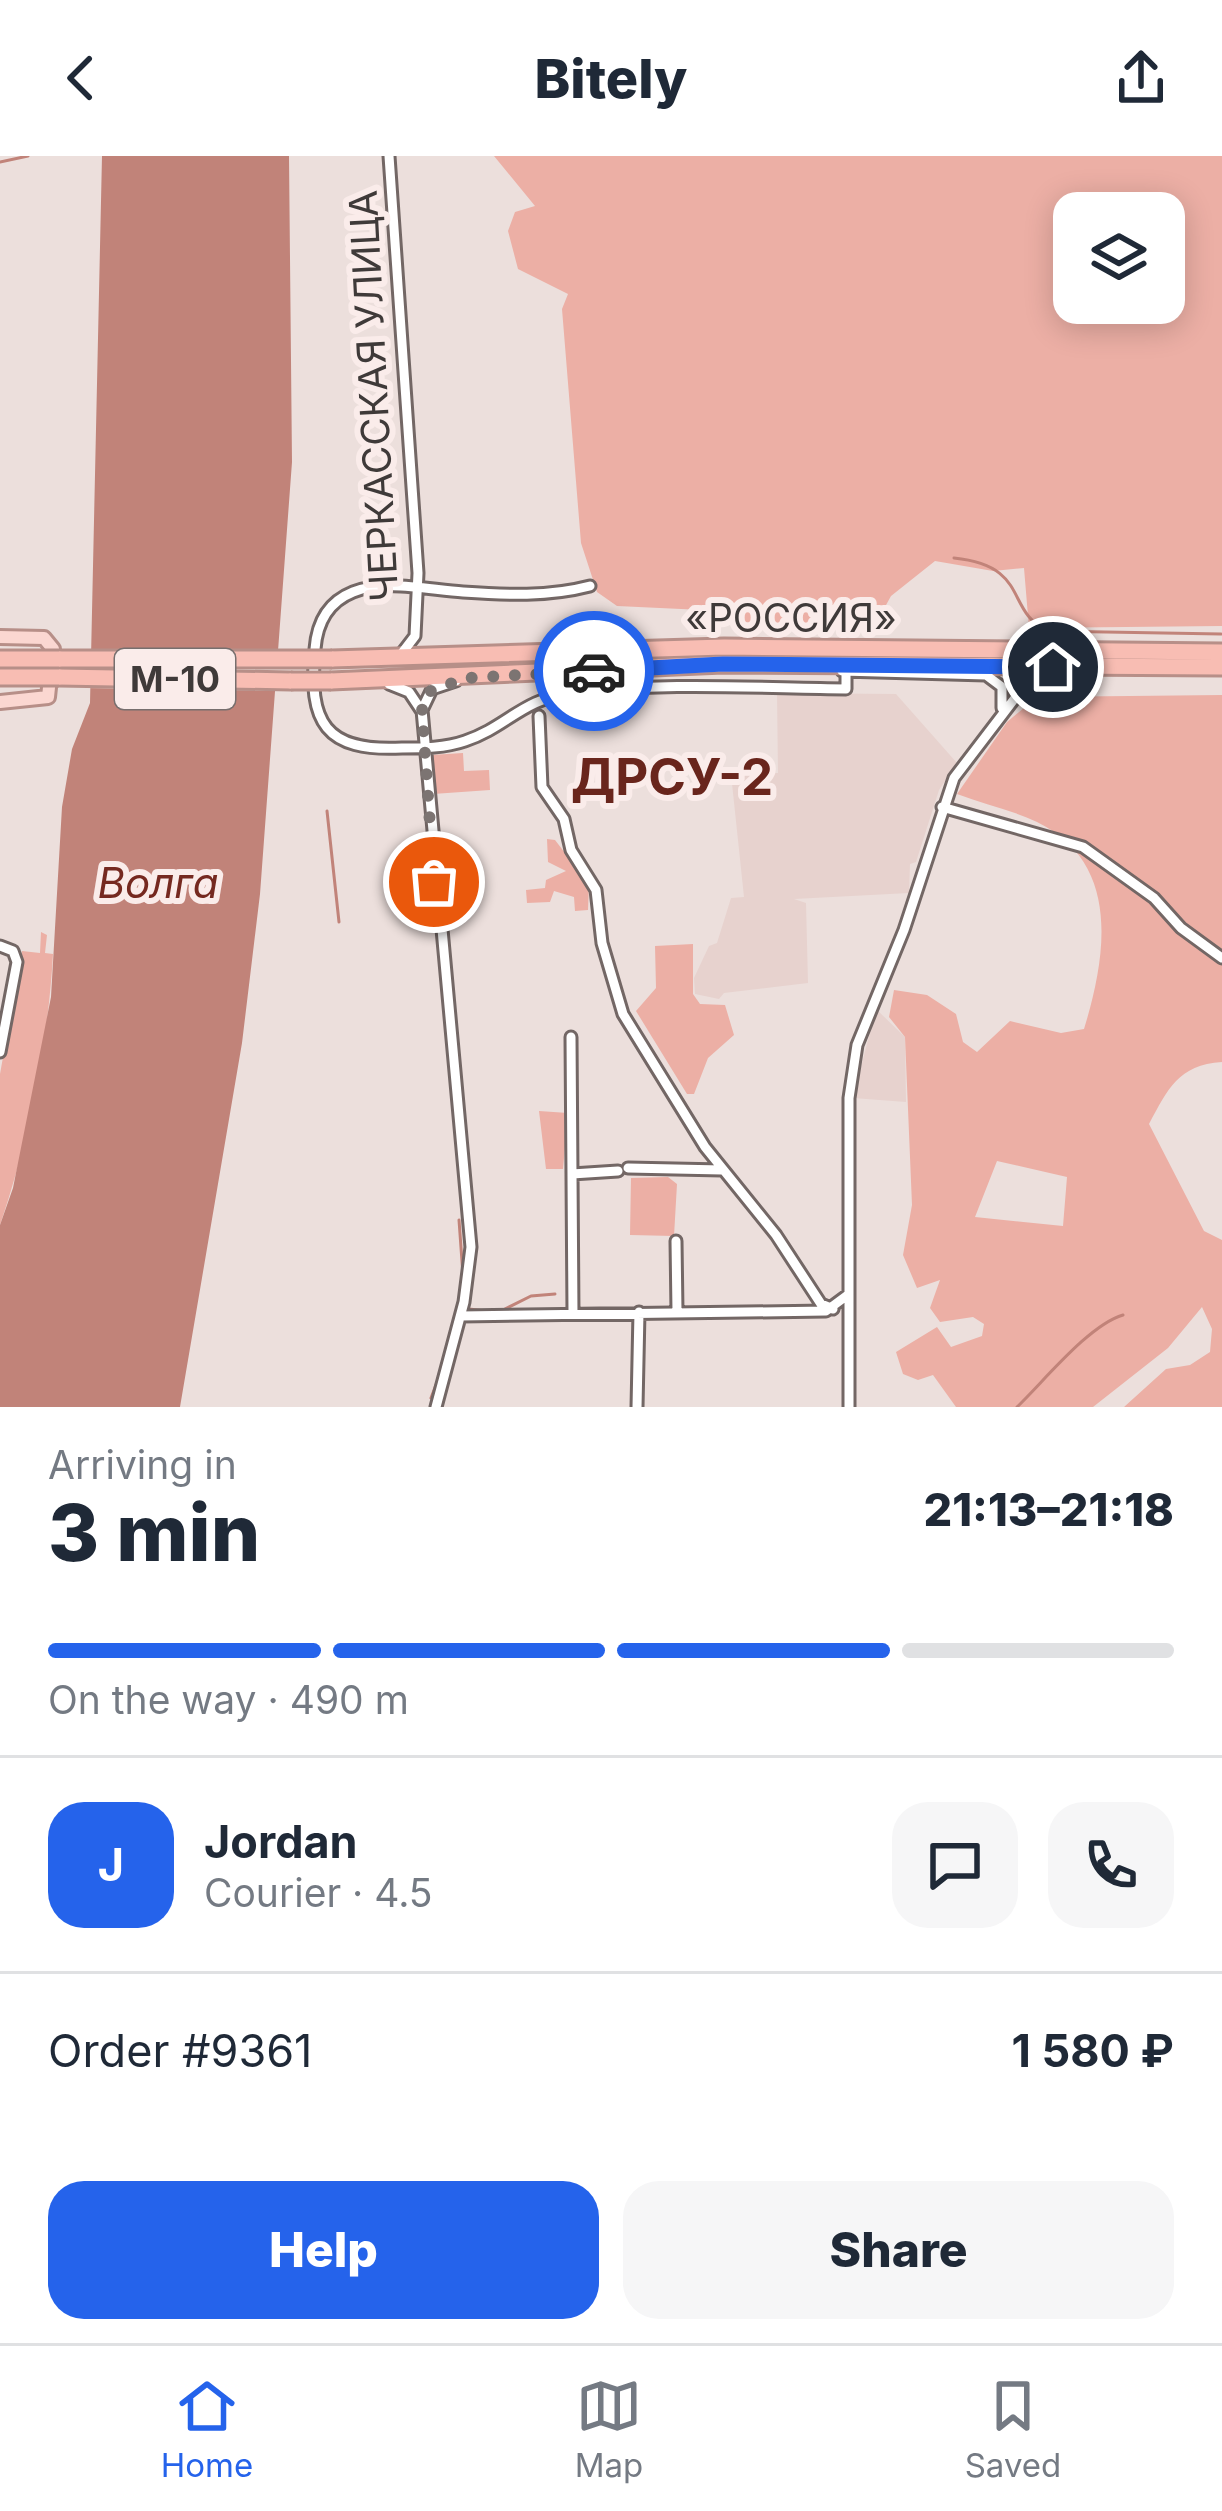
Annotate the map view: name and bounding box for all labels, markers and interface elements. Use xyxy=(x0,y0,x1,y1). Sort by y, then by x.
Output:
icon: back xyxy=(48,45,114,111)
icon: share xyxy=(1108,45,1174,111)
text: Bitely xyxy=(534,46,688,111)
street label: ЧЕРКАССКАЯ УЛИЦА xyxy=(339,189,407,603)
map controls xyxy=(1053,192,1185,324)
button: layers xyxy=(1053,192,1185,324)
street label: «РОССИЯ» xyxy=(685,594,897,641)
courier xyxy=(534,611,654,731)
pin xyxy=(1002,616,1104,718)
icon: home xyxy=(1020,634,1086,700)
icon: car xyxy=(561,638,627,704)
road number: М-10 xyxy=(115,649,235,709)
district label: ДРСУ-2 xyxy=(571,746,773,807)
pin xyxy=(383,831,485,933)
icon: bag xyxy=(401,849,467,915)
water label: Волга xyxy=(98,857,219,908)
text: Arriving in xyxy=(48,1441,237,1488)
text: 21:13–21:18 xyxy=(923,1482,1174,1537)
text: 3 min xyxy=(48,1485,260,1580)
text: On the way · 490 m xyxy=(48,1676,409,1723)
button: chat xyxy=(892,1802,1018,1928)
button: phone xyxy=(1048,1802,1174,1928)
text: Jordan xyxy=(204,1814,358,1869)
text: J xyxy=(98,1837,124,1892)
text: Courier · 4.5 xyxy=(204,1869,433,1916)
text: Order #9361 xyxy=(48,2023,312,2078)
text: 1 580 ₽ xyxy=(1012,2023,1174,2078)
button: Help xyxy=(48,2181,599,2319)
button: Share xyxy=(623,2181,1174,2319)
tab: Home xyxy=(161,2373,253,2485)
tab: Map xyxy=(575,2373,643,2485)
tab: Saved xyxy=(965,2373,1061,2485)

